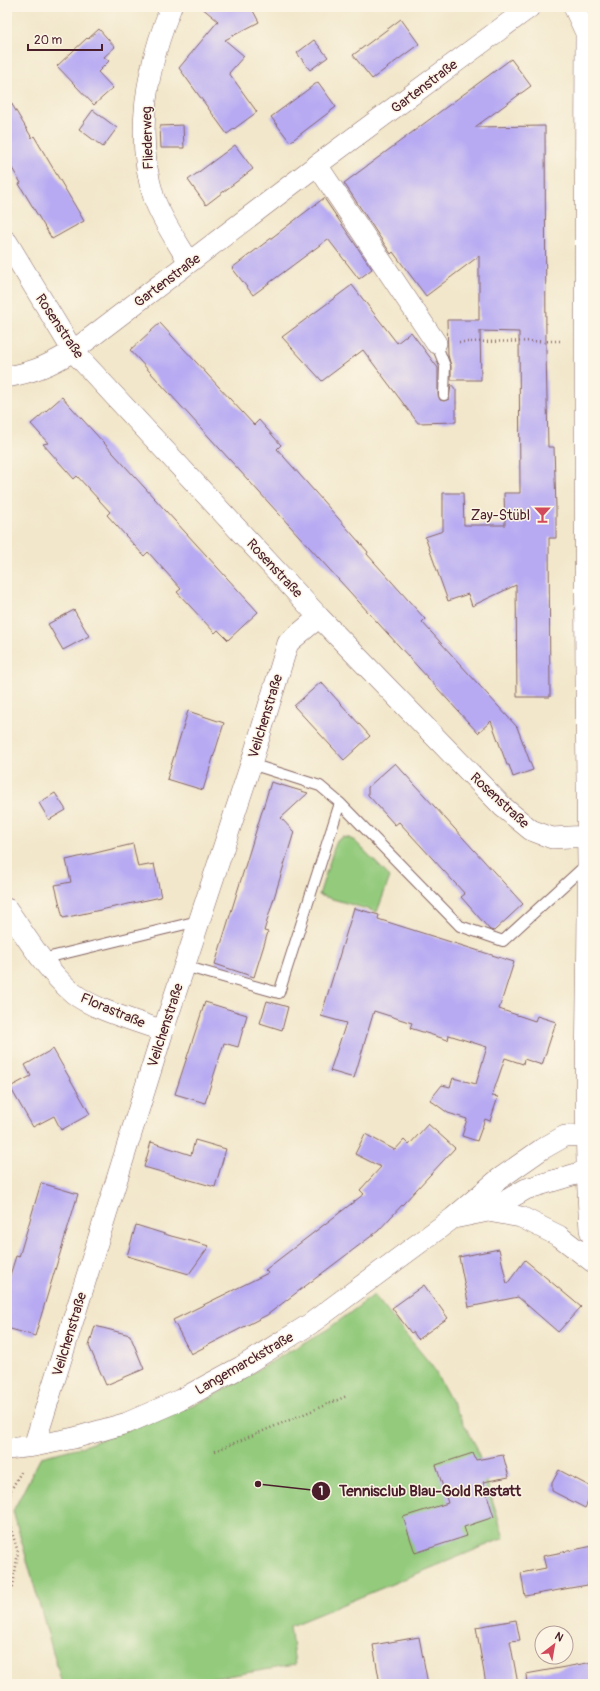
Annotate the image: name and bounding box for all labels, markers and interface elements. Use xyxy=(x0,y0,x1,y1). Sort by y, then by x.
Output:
scale bar xyxy=(28,26,102,52)
text: 20 m xyxy=(34,33,63,48)
street label: Gartenstraße xyxy=(388,56,461,117)
street label: Fliederweg xyxy=(138,106,157,170)
street label: Gartenstraße xyxy=(131,250,204,311)
street label: Rosenstraße xyxy=(32,291,87,362)
bar icon: Zay-Stübl xyxy=(533,505,553,525)
place label: Zay-Stübl xyxy=(471,507,530,524)
street label: Rosenstraße xyxy=(243,535,306,601)
street label: Veilchenstraße xyxy=(245,672,286,760)
street label: Rosenstraße xyxy=(467,769,533,832)
street label: Veilchenstraße xyxy=(144,981,187,1069)
street label: Florastraße xyxy=(78,989,148,1032)
street label: Veilchenstraße xyxy=(49,1290,90,1378)
street label: Langemarckstraße xyxy=(192,1328,296,1398)
callout: Tennisclub Blau-Gold Rastatt xyxy=(311,1478,529,1505)
text: Tennisclub Blau-Gold Rastatt xyxy=(338,1482,522,1501)
text: 1 xyxy=(319,1484,323,1499)
north arrow xyxy=(534,1625,574,1665)
text: N xyxy=(552,1629,566,1645)

